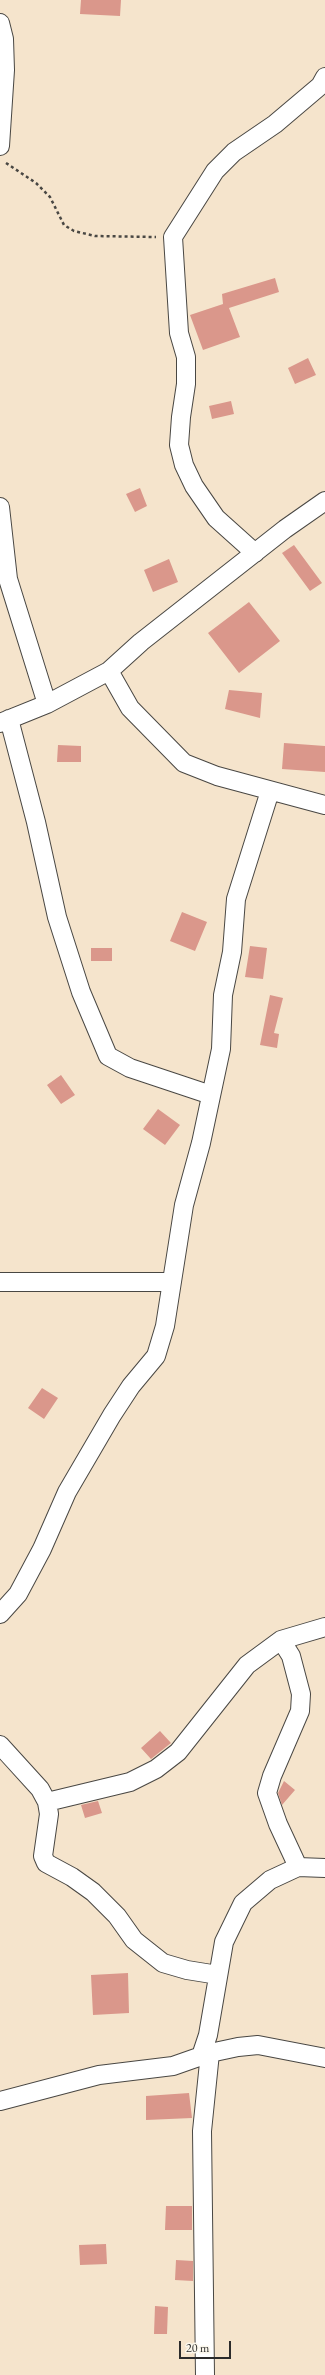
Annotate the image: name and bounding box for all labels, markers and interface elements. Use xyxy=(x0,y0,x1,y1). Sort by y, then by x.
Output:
scale bar xyxy=(181,2333,233,2359)
text: 20 m xyxy=(186,2340,209,2356)

